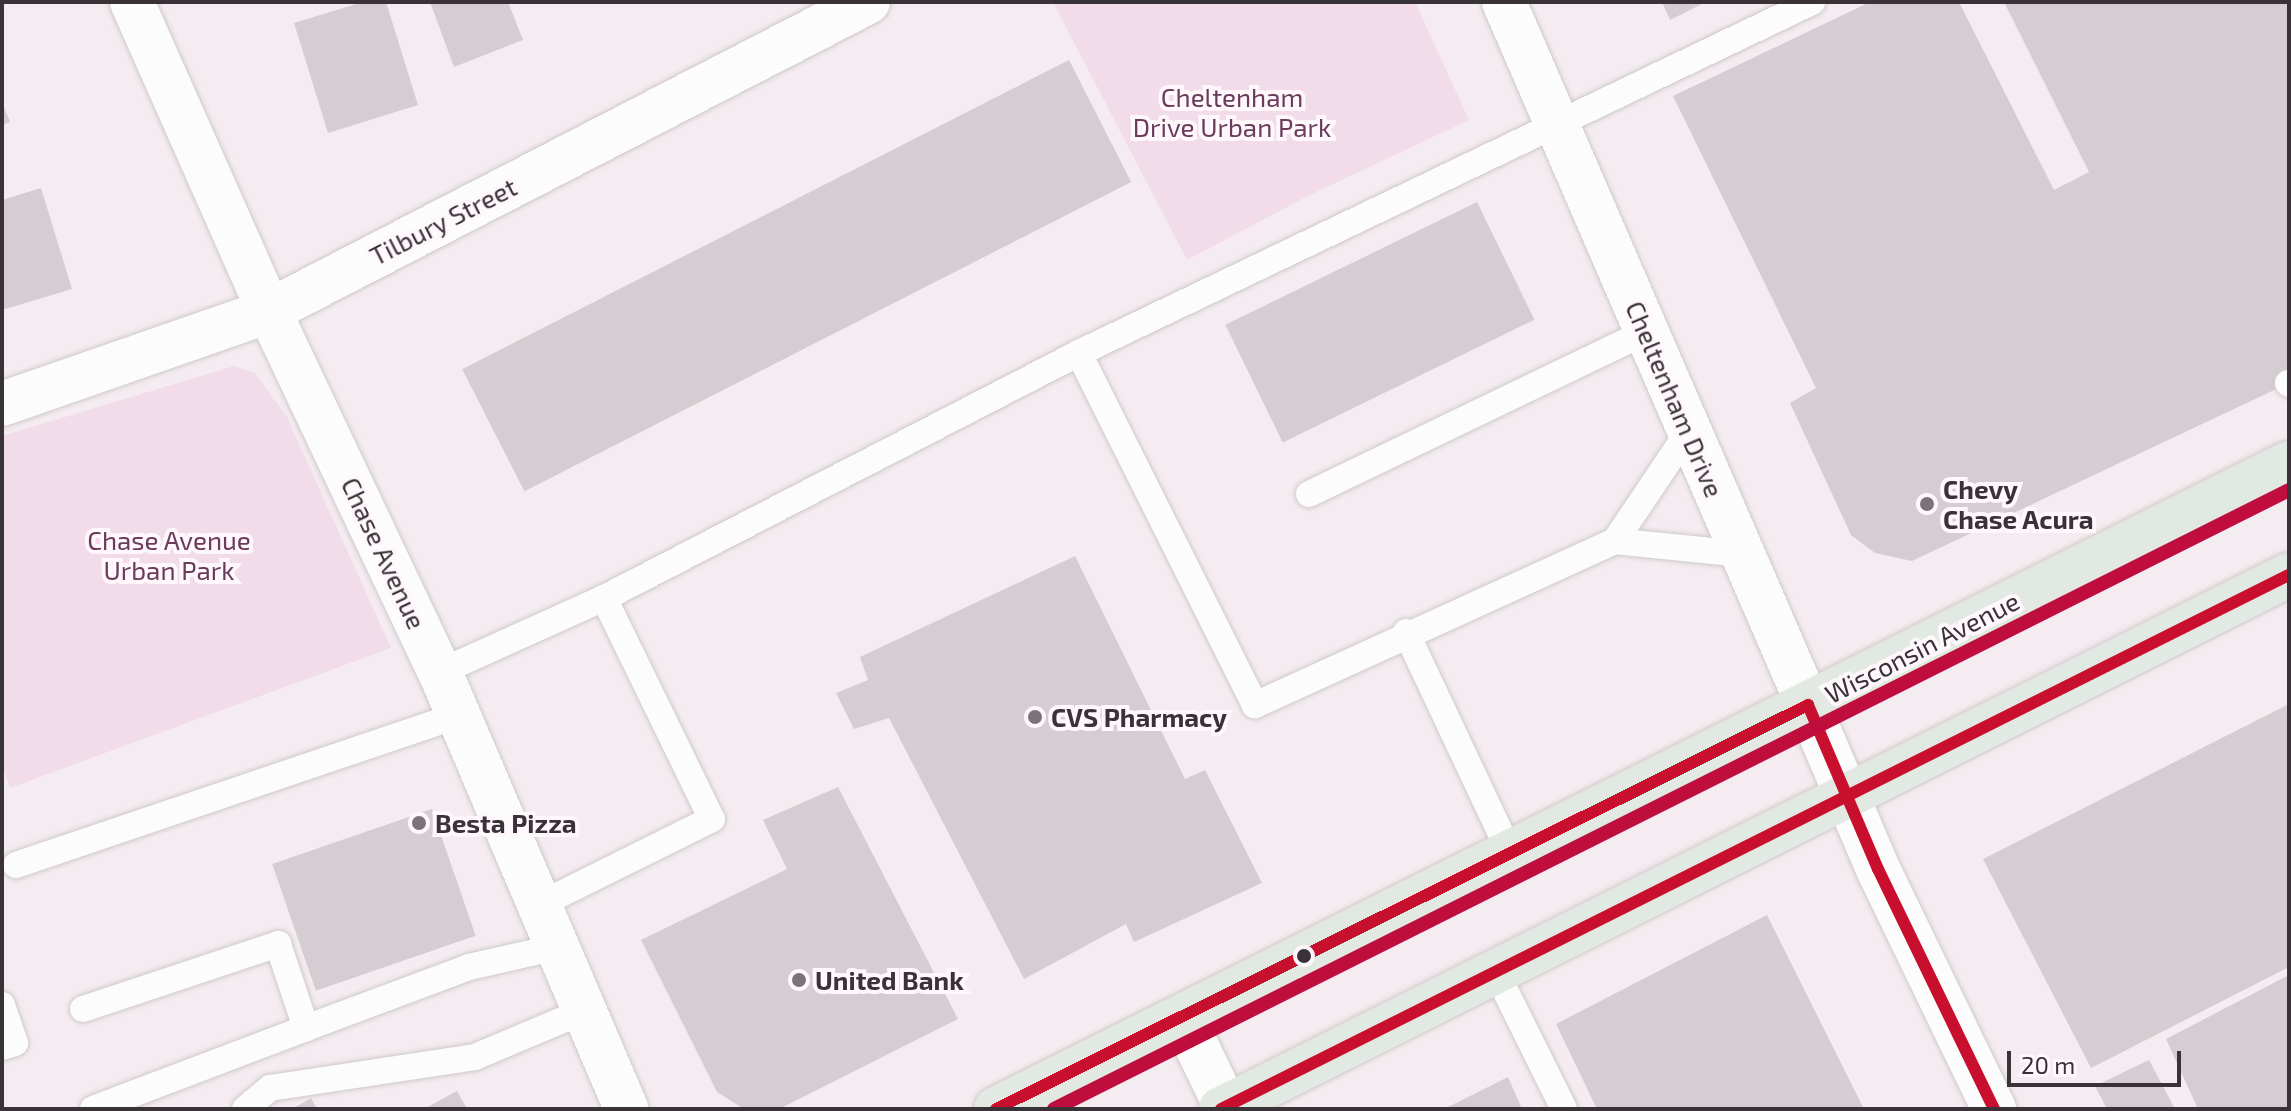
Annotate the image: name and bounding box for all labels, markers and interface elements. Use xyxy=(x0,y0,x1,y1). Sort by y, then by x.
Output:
park label: Cheltenham Drive Urban Park xyxy=(1133,81,1331,142)
street label: Tilbury Street xyxy=(364,171,522,271)
street label: Cheltenham Drive xyxy=(1620,296,1730,502)
street label: Chase Avenue xyxy=(335,472,433,634)
place label: Chevy Chase Acura xyxy=(1943,473,2094,534)
marker: Chevy Chase Acura xyxy=(1918,495,1936,513)
park label: Chase Avenue Urban Park xyxy=(87,524,251,586)
street label: Wisconsin Avenue xyxy=(1819,584,2025,710)
place label: CVS Pharmacy xyxy=(1051,701,1227,733)
marker: CVS Pharmacy xyxy=(1026,708,1044,726)
place label: Besta Pizza xyxy=(435,807,577,839)
marker: Besta Pizza xyxy=(410,814,428,832)
unlabelled marker xyxy=(1296,948,1312,964)
place label: United Bank xyxy=(815,964,964,996)
marker: United Bank xyxy=(790,971,808,989)
scale bar xyxy=(2011,1035,2185,1085)
text: 20 m xyxy=(2021,1050,2075,1079)

